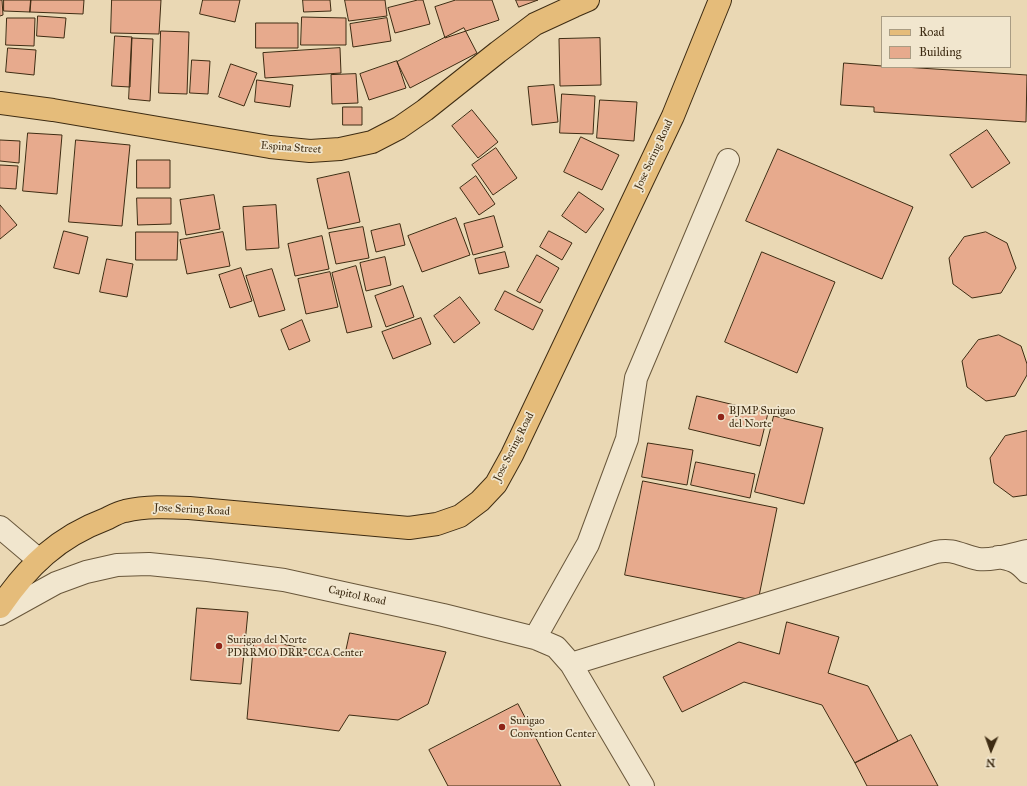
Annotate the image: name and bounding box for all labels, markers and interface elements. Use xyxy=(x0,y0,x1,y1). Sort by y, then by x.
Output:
legend xyxy=(881,16,1011,68)
text: Road xyxy=(919,25,945,39)
text: Building xyxy=(919,45,961,59)
street label: Jose Sering Road xyxy=(632,118,676,192)
street label: Espina Street xyxy=(260,139,322,157)
place label: BJMP Surigao del Norte xyxy=(729,404,795,430)
street label: Jose Sering Road xyxy=(491,410,537,484)
marker: BJMP Surigao del Norte xyxy=(716,412,726,422)
street label: Jose Sering Road xyxy=(154,501,230,519)
street label: Capitol Road xyxy=(327,583,387,609)
place label: Surigao del Norte PDRRMO DRR-CCA Center xyxy=(227,633,363,659)
marker: Surigao del Norte PDRRMO DRR-CCA Center xyxy=(214,641,224,651)
place label: Surigao Convention Center xyxy=(510,714,596,740)
marker: Surigao Convention Center xyxy=(497,722,507,732)
north arrow xyxy=(971,730,1011,770)
text: N xyxy=(986,756,995,769)

